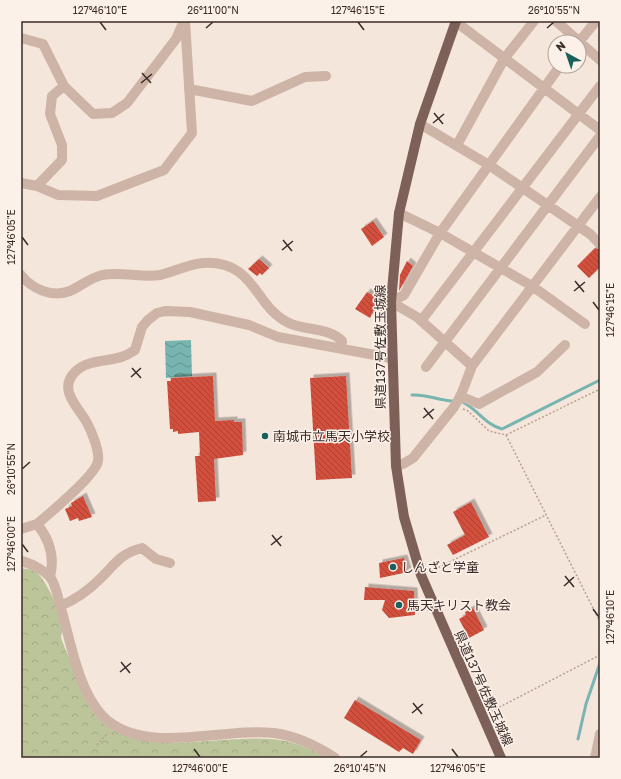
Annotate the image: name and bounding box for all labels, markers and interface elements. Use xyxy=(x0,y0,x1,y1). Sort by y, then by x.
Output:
text: 127°46'10"E xyxy=(73,4,127,16)
text: 26°11'00"N xyxy=(187,4,239,16)
text: 127°46'15"E xyxy=(331,4,385,16)
text: 26°10'55"N xyxy=(528,4,580,16)
north arrow xyxy=(547,34,587,74)
text: N xyxy=(553,38,568,54)
text: 127°46'05"E xyxy=(5,209,17,265)
text: 127°46'15"E xyxy=(604,283,616,337)
street label: 県道137号佐敷玉城線 xyxy=(372,285,388,409)
place label: 南城市立馬天小学校 xyxy=(273,428,390,444)
marker: 南城市立馬天小学校 xyxy=(260,431,270,441)
text: 26°10'55"N xyxy=(5,443,17,495)
text: 127°46'00"E xyxy=(5,516,17,572)
place label: しんざと学童 xyxy=(401,559,479,575)
marker: しんざと学童 xyxy=(388,562,398,572)
text: 127°46'10"E xyxy=(604,590,616,644)
place label: 馬天キリスト教会 xyxy=(407,597,511,613)
marker: 馬天キリスト教会 xyxy=(394,600,404,610)
street label: 県道137号佐敷玉城線 xyxy=(451,628,517,748)
text: 127°46'00"E xyxy=(172,762,228,774)
text: 26°10'45"N xyxy=(334,762,386,774)
text: 127°46'05"E xyxy=(430,762,486,774)

